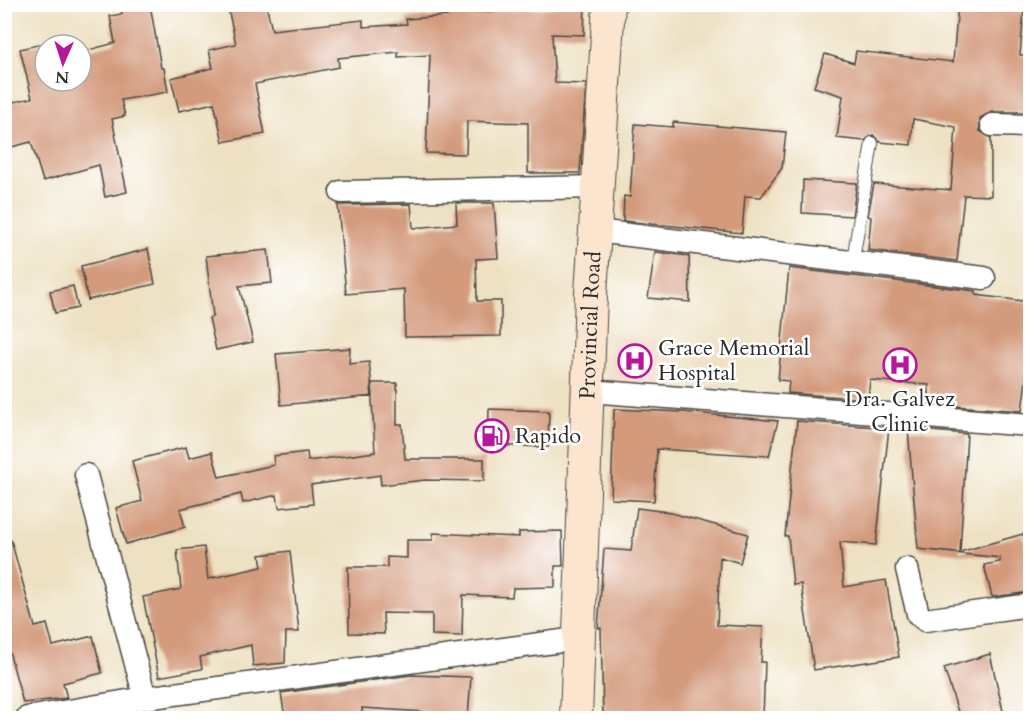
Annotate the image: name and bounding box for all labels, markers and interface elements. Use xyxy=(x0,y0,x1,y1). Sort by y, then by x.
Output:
north arrow xyxy=(33,33,93,93)
text: N xyxy=(55,66,70,88)
street label: Provincial Road xyxy=(572,250,609,400)
place label: Grace Memorial Hospital xyxy=(658,333,810,388)
hospital icon: Grace Memorial Hospital xyxy=(617,343,653,379)
hospital icon: Dra. Galvez Clinic xyxy=(882,347,918,383)
place label: Dra. Galvez Clinic xyxy=(845,384,955,439)
fuel station icon: Rapido xyxy=(474,418,510,454)
place label: Rapido xyxy=(515,421,581,451)

